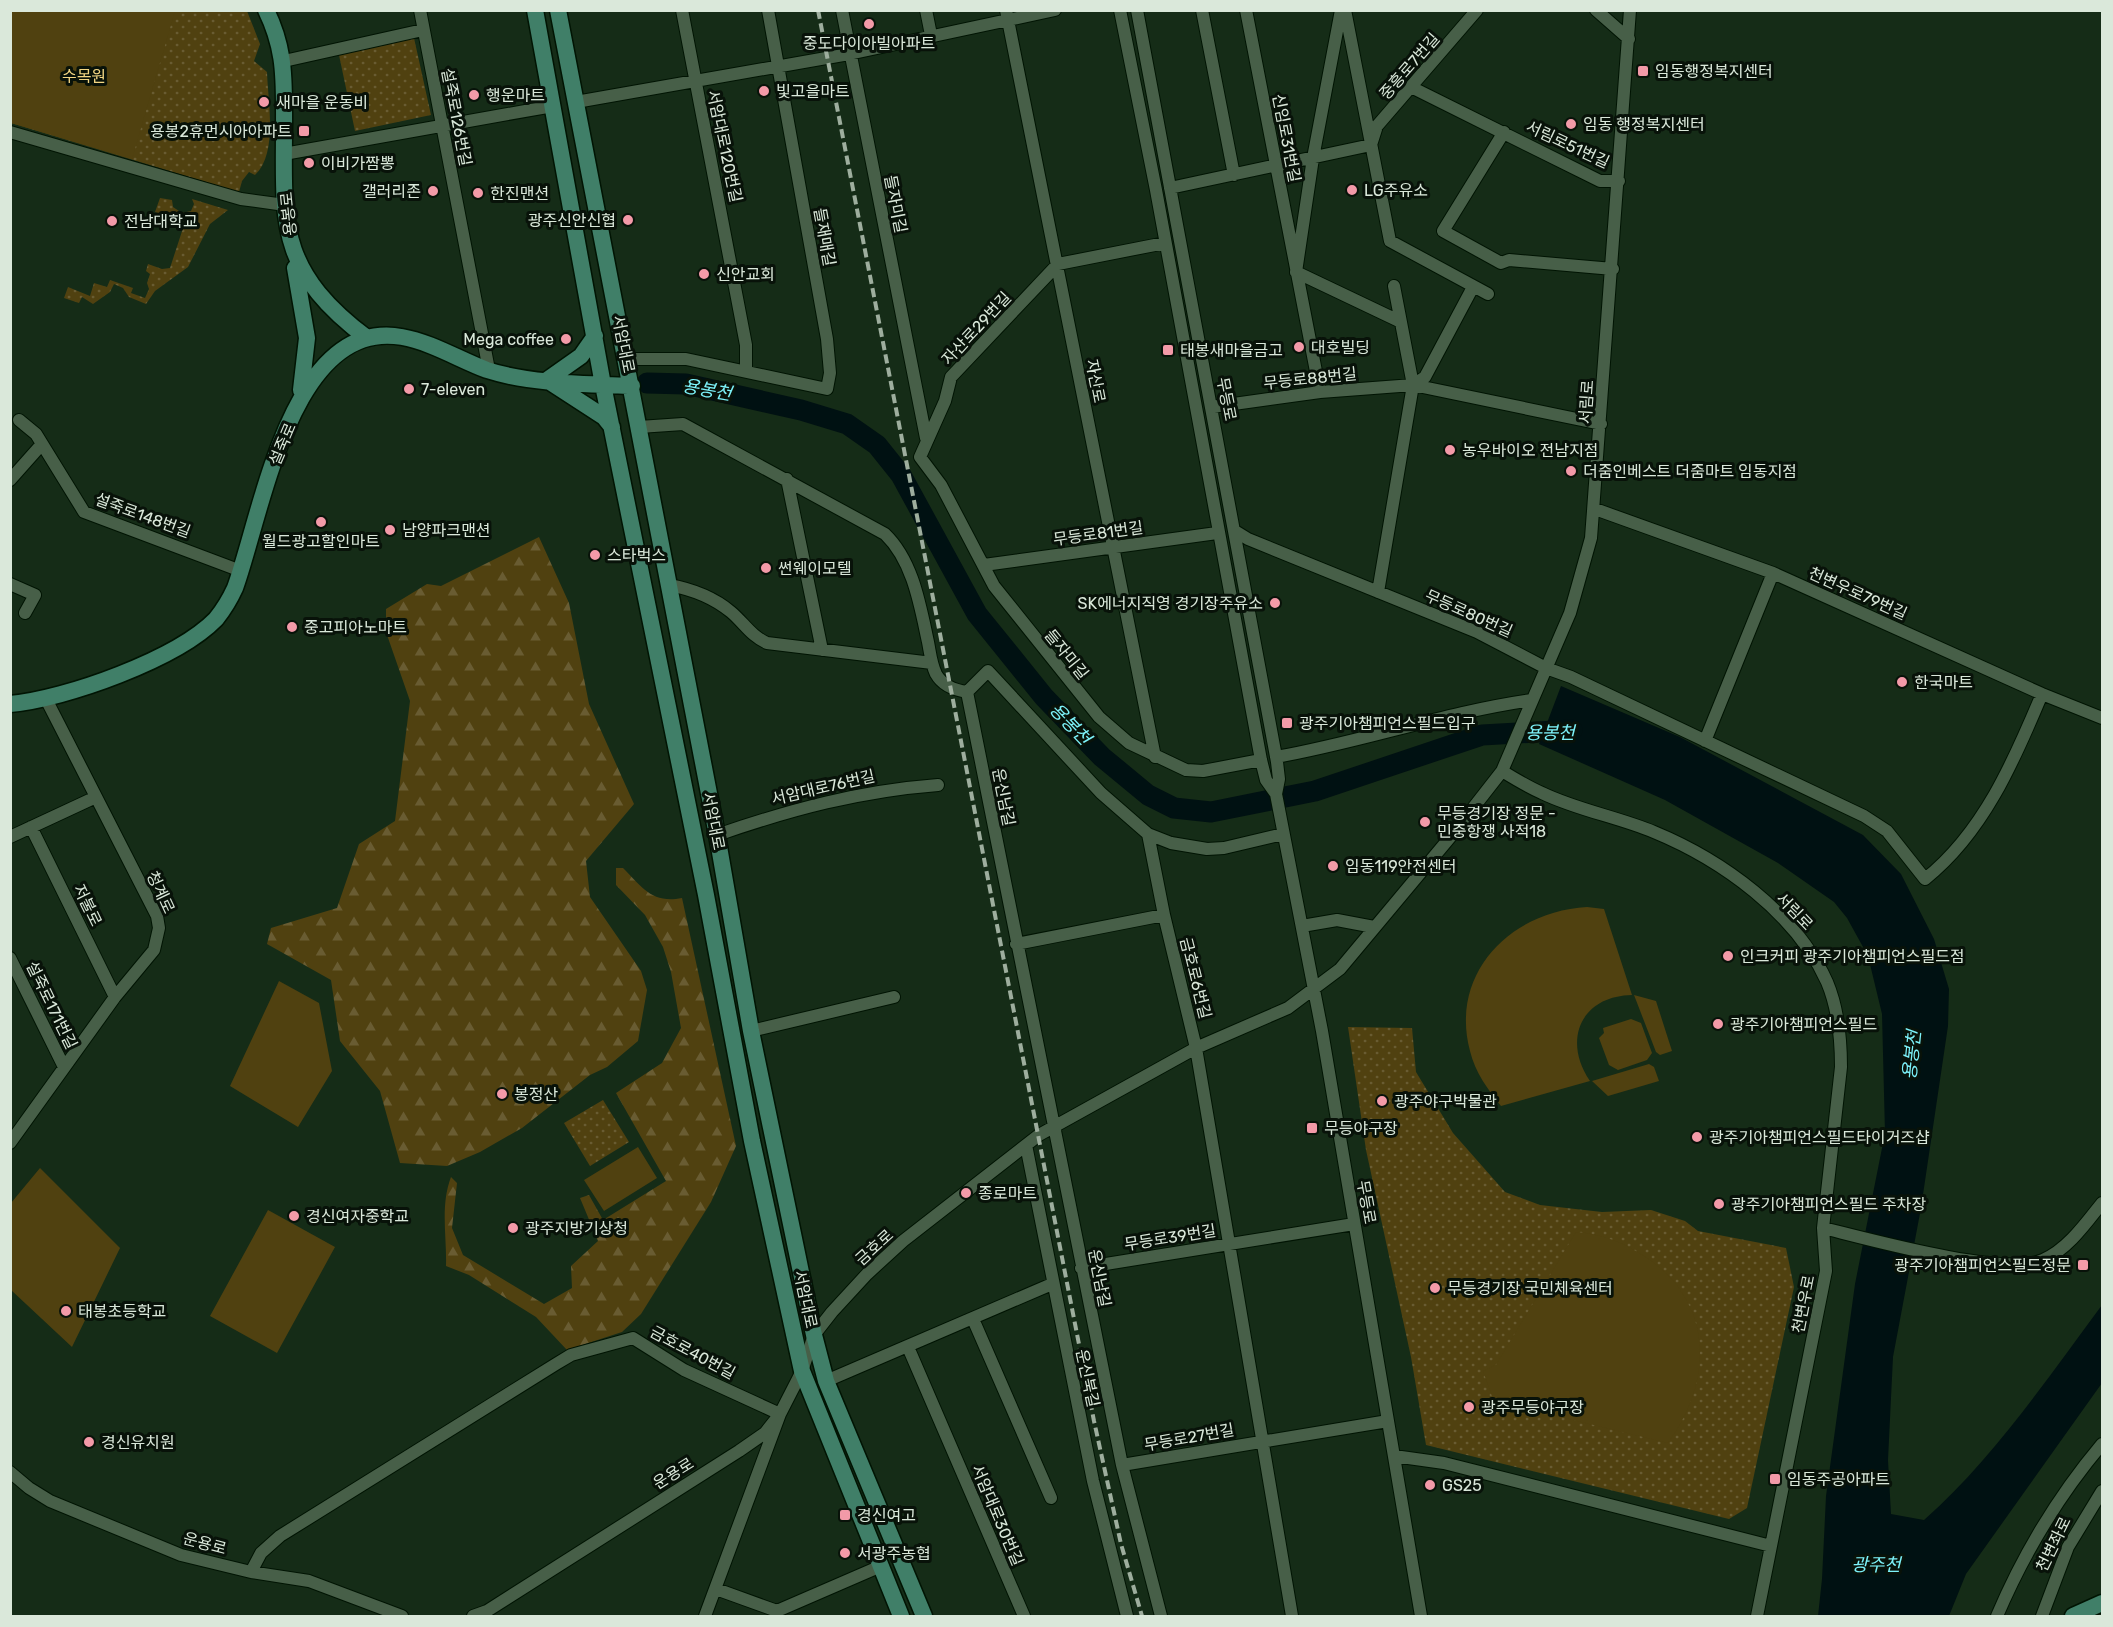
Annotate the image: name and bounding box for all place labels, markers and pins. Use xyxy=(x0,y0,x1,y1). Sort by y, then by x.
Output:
marker: 중도다이아빌아파트 xyxy=(862,17,876,31)
place label: 중도다이아빌아파트 xyxy=(803,34,935,53)
place label: 임동행정복지센터 xyxy=(1655,62,1773,81)
marker: 임동행정복지센터 xyxy=(1636,64,1650,78)
place label: 빛고을마트 xyxy=(776,82,850,101)
marker: 빛고을마트 xyxy=(757,84,771,98)
place label: 행운마트 xyxy=(486,86,545,105)
marker: 행운마트 xyxy=(467,88,481,102)
place label: 새마을 운동비 xyxy=(276,93,368,112)
marker: 새마을 운동비 xyxy=(257,95,271,109)
place label: 임동 행정복지센터 xyxy=(1583,115,1705,134)
marker: 임동 행정복지센터 xyxy=(1564,117,1578,131)
place label: 용봉2휴먼시아아파트 xyxy=(150,122,292,141)
marker: 용봉2휴먼시아아파트 xyxy=(297,124,311,138)
place label: 이비가짬뽕 xyxy=(321,154,395,173)
marker: 이비가짬뽕 xyxy=(302,156,316,170)
place label: LG주유소 xyxy=(1364,181,1428,200)
place label: 갤러리존 xyxy=(362,182,421,201)
marker: LG주유소 xyxy=(1345,183,1359,197)
marker: 갤러리존 xyxy=(426,184,440,198)
place label: 한진맨션 xyxy=(490,184,549,203)
marker: 한진맨션 xyxy=(471,186,485,200)
place label: 광주신안신협 xyxy=(528,211,616,230)
place label: 전남대학교 xyxy=(124,212,198,231)
marker: 광주신안신협 xyxy=(621,213,635,227)
marker: 전남대학교 xyxy=(105,214,119,228)
place label: 신안교회 xyxy=(716,265,775,284)
marker: 신안교회 xyxy=(697,267,711,281)
place label: Mega coffee xyxy=(463,330,554,349)
marker: Mega coffee xyxy=(559,332,573,346)
place label: 대호빌딩 xyxy=(1311,338,1370,357)
marker: 대호빌딩 xyxy=(1292,340,1306,354)
place label: 태봉새마을금고 xyxy=(1180,341,1283,360)
marker: 태봉새마을금고 xyxy=(1161,343,1175,357)
place label: 7-eleven xyxy=(421,380,485,399)
marker: 7-eleven xyxy=(402,382,416,396)
place label: 농우바이오 전남지점 xyxy=(1462,441,1598,460)
marker: 농우바이오 전남지점 xyxy=(1443,443,1457,457)
place label: 더줌인베스트 더줌마트 임동지점 xyxy=(1583,462,1797,481)
marker: 더줌인베스트 더줌마트 임동지점 xyxy=(1564,464,1578,478)
marker: 월드광고할인마트 xyxy=(314,515,328,529)
place label: 남양파크맨션 xyxy=(402,521,490,540)
marker: 남양파크맨션 xyxy=(383,523,397,537)
place label: 월드광고할인마트 xyxy=(262,532,380,551)
place label: 스타벅스 xyxy=(607,546,666,565)
marker: 스타벅스 xyxy=(588,548,602,562)
place label: 썬웨이모텔 xyxy=(778,559,852,578)
marker: 썬웨이모텔 xyxy=(759,561,773,575)
place label: SK에너지직영 경기장주유소 xyxy=(1078,594,1263,613)
marker: SK에너지직영 경기장주유소 xyxy=(1268,596,1282,610)
place label: 중고피아노마트 xyxy=(304,618,407,637)
marker: 중고피아노마트 xyxy=(285,620,299,634)
place label: 한국마트 xyxy=(1914,673,1973,692)
marker: 한국마트 xyxy=(1895,675,1909,689)
place label: 광주기아챔피언스필드입구 xyxy=(1299,714,1476,733)
marker: 광주기아챔피언스필드입구 xyxy=(1280,716,1294,730)
place label: 무등경기장 정문 - 민중항쟁 사적18 xyxy=(1437,804,1556,841)
marker: 무등경기장 정문 - 민중항쟁 사적18 xyxy=(1418,815,1432,829)
place label: 임동119안전센터 xyxy=(1345,857,1457,876)
marker: 임동119안전센터 xyxy=(1326,859,1340,873)
place label: 인크커피 광주기아챔피언스필드점 xyxy=(1740,947,1965,966)
marker: 인크커피 광주기아챔피언스필드점 xyxy=(1721,949,1735,963)
place label: 광주기아챔피언스필드 xyxy=(1730,1015,1877,1034)
marker: 광주기아챔피언스필드 xyxy=(1711,1017,1725,1031)
place label: 봉정산 xyxy=(514,1085,558,1104)
marker: 봉정산 xyxy=(495,1087,509,1101)
place label: 광주야구박물관 xyxy=(1394,1092,1497,1111)
marker: 광주야구박물관 xyxy=(1375,1094,1389,1108)
place label: 무등야구장 xyxy=(1324,1119,1398,1138)
marker: 무등야구장 xyxy=(1305,1121,1319,1135)
place label: 광주기아챔피언스필드타이거즈샵 xyxy=(1709,1128,1930,1147)
marker: 광주기아챔피언스필드타이거즈샵 xyxy=(1690,1130,1704,1144)
place label: 종로마트 xyxy=(978,1184,1037,1203)
marker: 종로마트 xyxy=(959,1186,973,1200)
place label: 광주기아챔피언스필드 주차장 xyxy=(1731,1195,1927,1214)
marker: 광주기아챔피언스필드 주차장 xyxy=(1712,1197,1726,1211)
place label: 경신여자중학교 xyxy=(306,1207,409,1226)
marker: 경신여자중학교 xyxy=(287,1209,301,1223)
place label: 광주지방기상청 xyxy=(525,1219,628,1238)
marker: 광주지방기상청 xyxy=(506,1221,520,1235)
place label: 광주기아챔피언스필드정문 xyxy=(1894,1256,2071,1275)
marker: 광주기아챔피언스필드정문 xyxy=(2076,1258,2090,1272)
place label: 무등경기장 국민체육센터 xyxy=(1447,1279,1613,1298)
marker: 무등경기장 국민체육센터 xyxy=(1428,1281,1442,1295)
place label: 태봉초등학교 xyxy=(78,1302,166,1321)
marker: 태봉초등학교 xyxy=(59,1304,73,1318)
place label: 광주무등야구장 xyxy=(1481,1398,1584,1417)
marker: 광주무등야구장 xyxy=(1462,1400,1476,1414)
place label: 경신유치원 xyxy=(101,1433,175,1452)
marker: 경신유치원 xyxy=(82,1435,96,1449)
place label: 임동주공아파트 xyxy=(1787,1470,1890,1489)
marker: 임동주공아파트 xyxy=(1768,1472,1782,1486)
place label: GS25 xyxy=(1442,1476,1482,1495)
marker: GS25 xyxy=(1423,1478,1437,1492)
place label: 경신여고 xyxy=(857,1506,916,1525)
marker: 경신여고 xyxy=(838,1508,852,1522)
place label: 서광주농협 xyxy=(857,1544,931,1563)
marker: 서광주농협 xyxy=(838,1546,852,1560)

